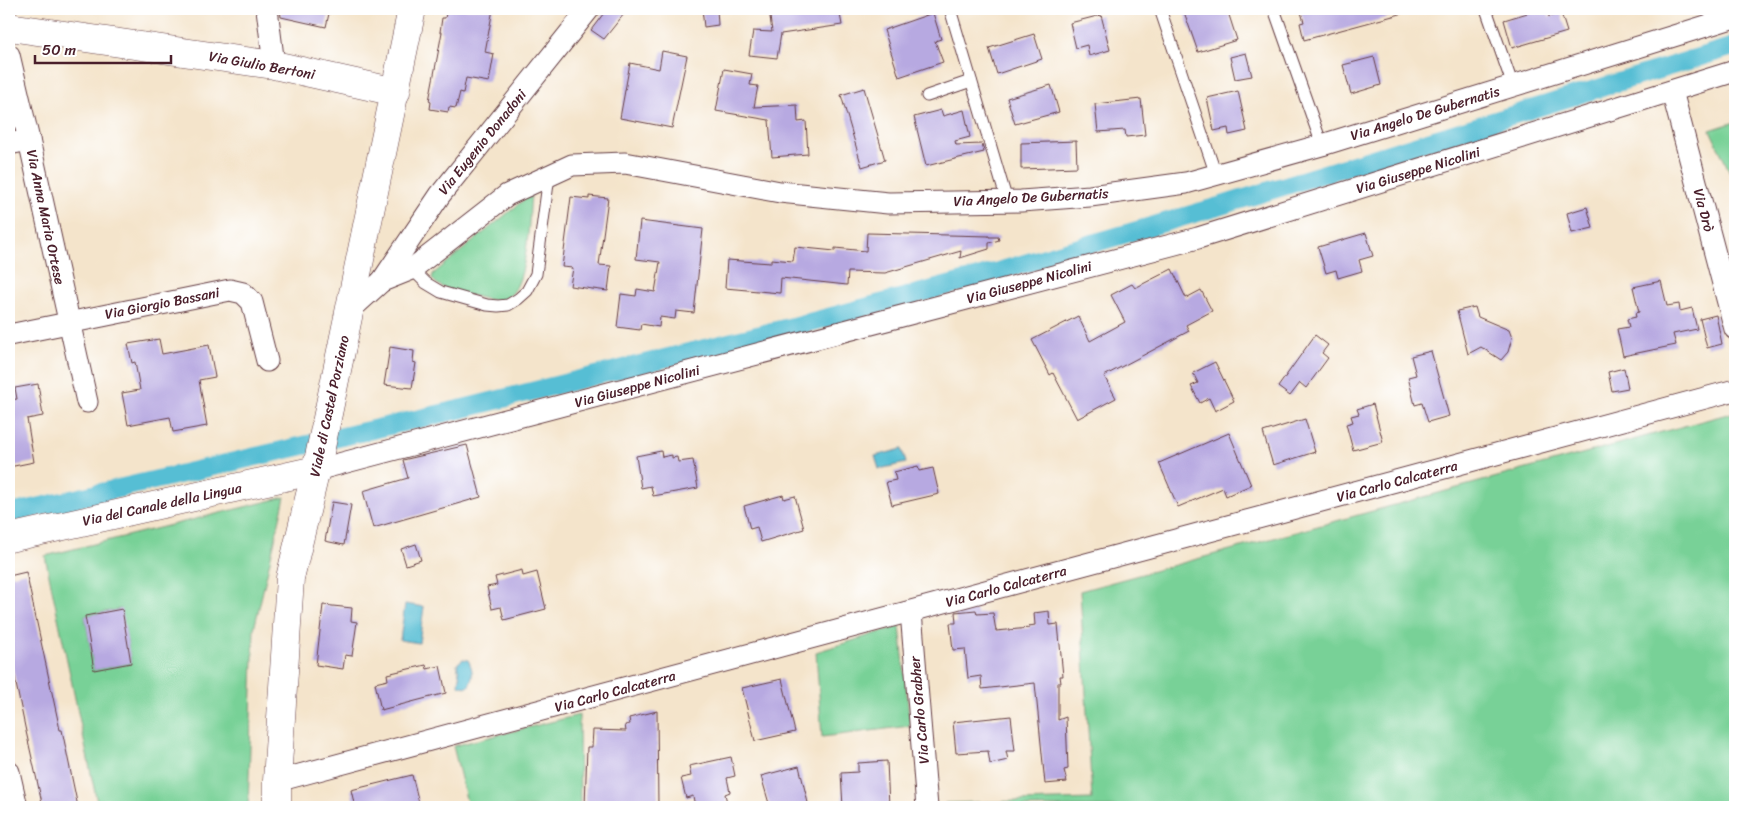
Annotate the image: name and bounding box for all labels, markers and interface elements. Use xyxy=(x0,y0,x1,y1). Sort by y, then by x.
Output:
scale bar xyxy=(35,32,171,64)
text: 50 m xyxy=(42,37,77,63)
street label: Via Giulio Bertoni xyxy=(207,44,318,87)
street label: Via Angelo De Gubernatis xyxy=(1347,79,1504,148)
street label: Via Eugenio Donadoni xyxy=(432,83,534,201)
street label: Via Giuseppe Nicolini xyxy=(1353,139,1484,201)
street label: Via Anna Maria Ortese xyxy=(19,147,72,287)
street label: Via Angelo De Gubernatis xyxy=(953,181,1110,214)
street label: Via Drò xyxy=(1686,186,1721,235)
street label: Via Giuseppe Nicolini xyxy=(964,253,1096,311)
street label: Via Giorgio Bassani xyxy=(103,280,223,327)
street label: Viale di Castel Porziano xyxy=(302,333,357,479)
street label: Via Giuseppe Nicolini xyxy=(572,357,704,415)
street label: Via Carlo Calcaterra xyxy=(1334,453,1461,510)
street label: Via del Canale della Lingua xyxy=(80,475,245,534)
street label: Via Carlo Calcaterra xyxy=(943,558,1070,615)
street label: Via Carlo Grabher xyxy=(902,654,937,765)
street label: Via Carlo Calcaterra xyxy=(552,663,679,720)

